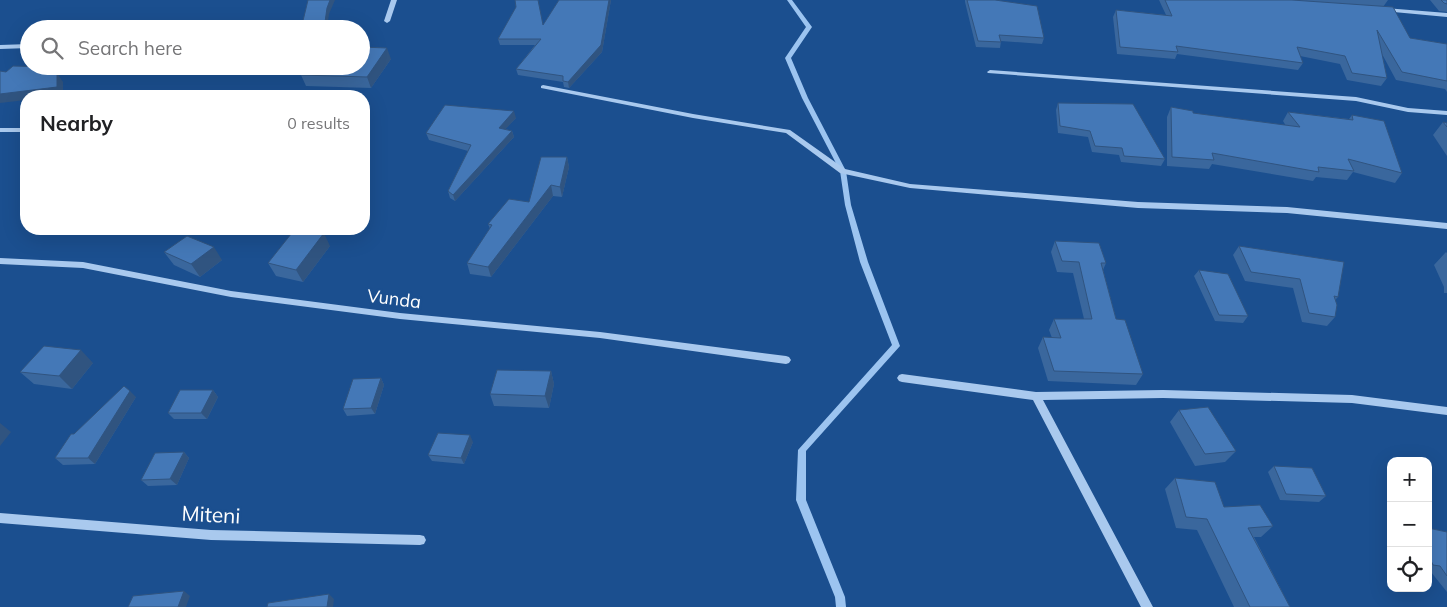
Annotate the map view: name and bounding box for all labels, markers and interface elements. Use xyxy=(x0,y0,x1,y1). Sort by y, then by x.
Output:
search box xyxy=(20,20,370,75)
icon: search xyxy=(38,34,66,62)
text: Search here xyxy=(78,36,182,60)
text: Nearby xyxy=(40,110,113,136)
text: 0 results xyxy=(287,113,350,133)
street label: Vunda xyxy=(366,284,422,313)
map controls xyxy=(1387,457,1432,592)
button: + xyxy=(1387,457,1432,502)
street label: Miteni xyxy=(181,499,241,529)
button: − xyxy=(1387,502,1432,547)
button: locate xyxy=(1387,547,1432,592)

